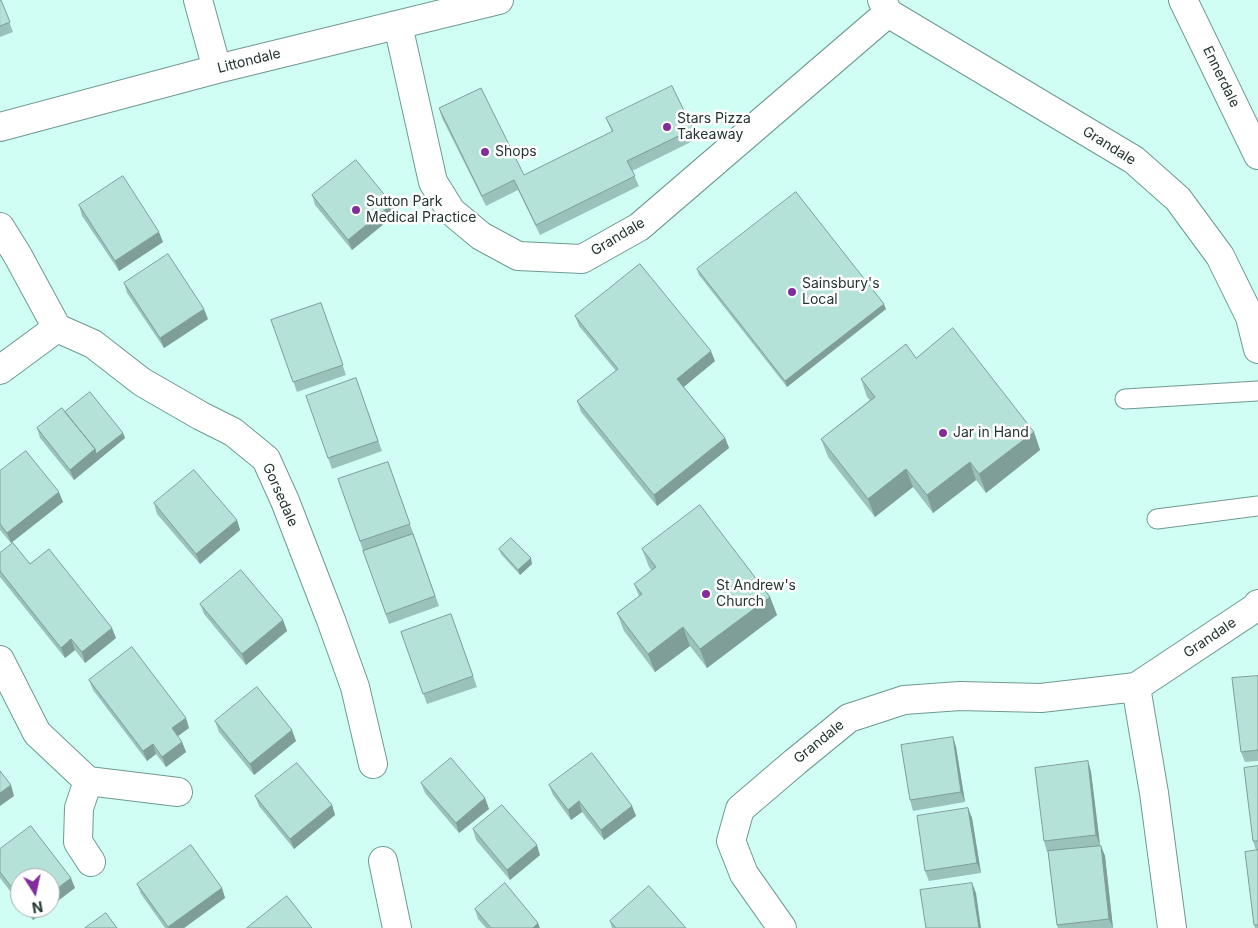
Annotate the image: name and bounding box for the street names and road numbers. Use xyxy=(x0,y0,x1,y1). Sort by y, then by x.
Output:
street label: Ennerdale xyxy=(1199,44,1243,110)
street label: Littondale xyxy=(216,45,282,77)
street label: Grandale xyxy=(1079,123,1139,169)
street label: Grandale xyxy=(588,214,648,260)
street label: Gorsedale xyxy=(259,461,301,529)
street label: Grandale xyxy=(1181,614,1239,662)
street label: Grandale xyxy=(790,717,848,767)

